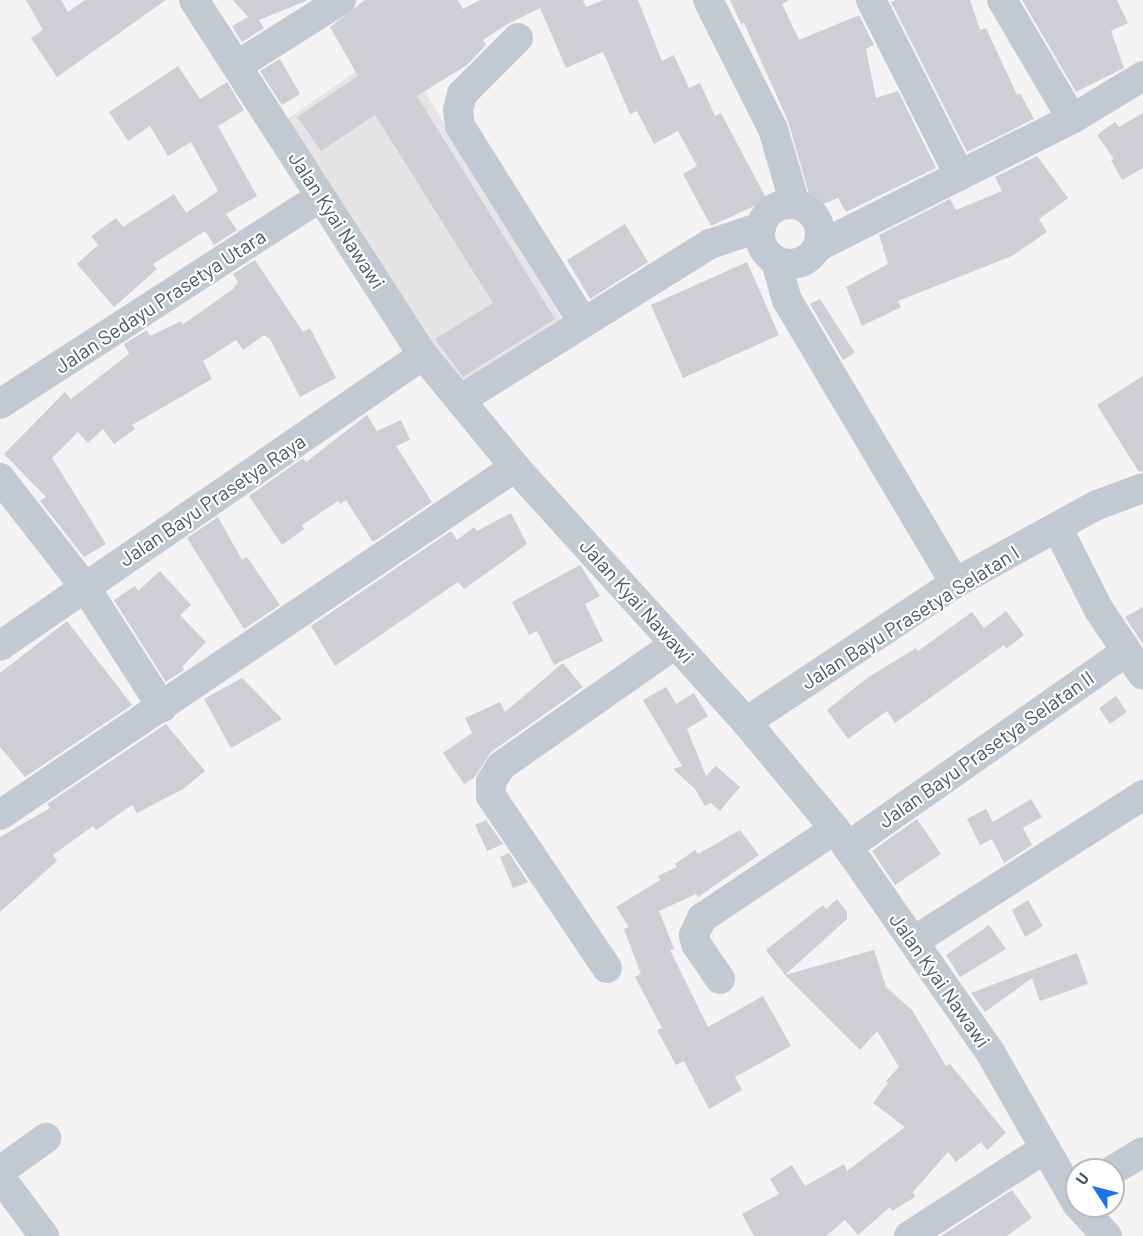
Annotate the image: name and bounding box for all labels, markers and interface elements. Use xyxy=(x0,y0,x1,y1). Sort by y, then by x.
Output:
street label: Jalan Kyai Nawawi xyxy=(284,147,390,293)
street label: Jalan Sedayu Prasetya Utara xyxy=(50,224,270,378)
street label: Jalan Bayu Prasetya Raya xyxy=(114,429,310,571)
street label: Jalan Kyai Nawawi xyxy=(575,534,699,668)
street label: Jalan Bayu Prasetya Selatan I xyxy=(797,540,1023,694)
street label: Jalan Bayu Prasetya Selatan II xyxy=(874,665,1098,833)
street label: Jalan Kyai Nawawi xyxy=(885,908,995,1052)
north arrow xyxy=(1065,1158,1125,1218)
text: U xyxy=(1071,1169,1092,1188)

